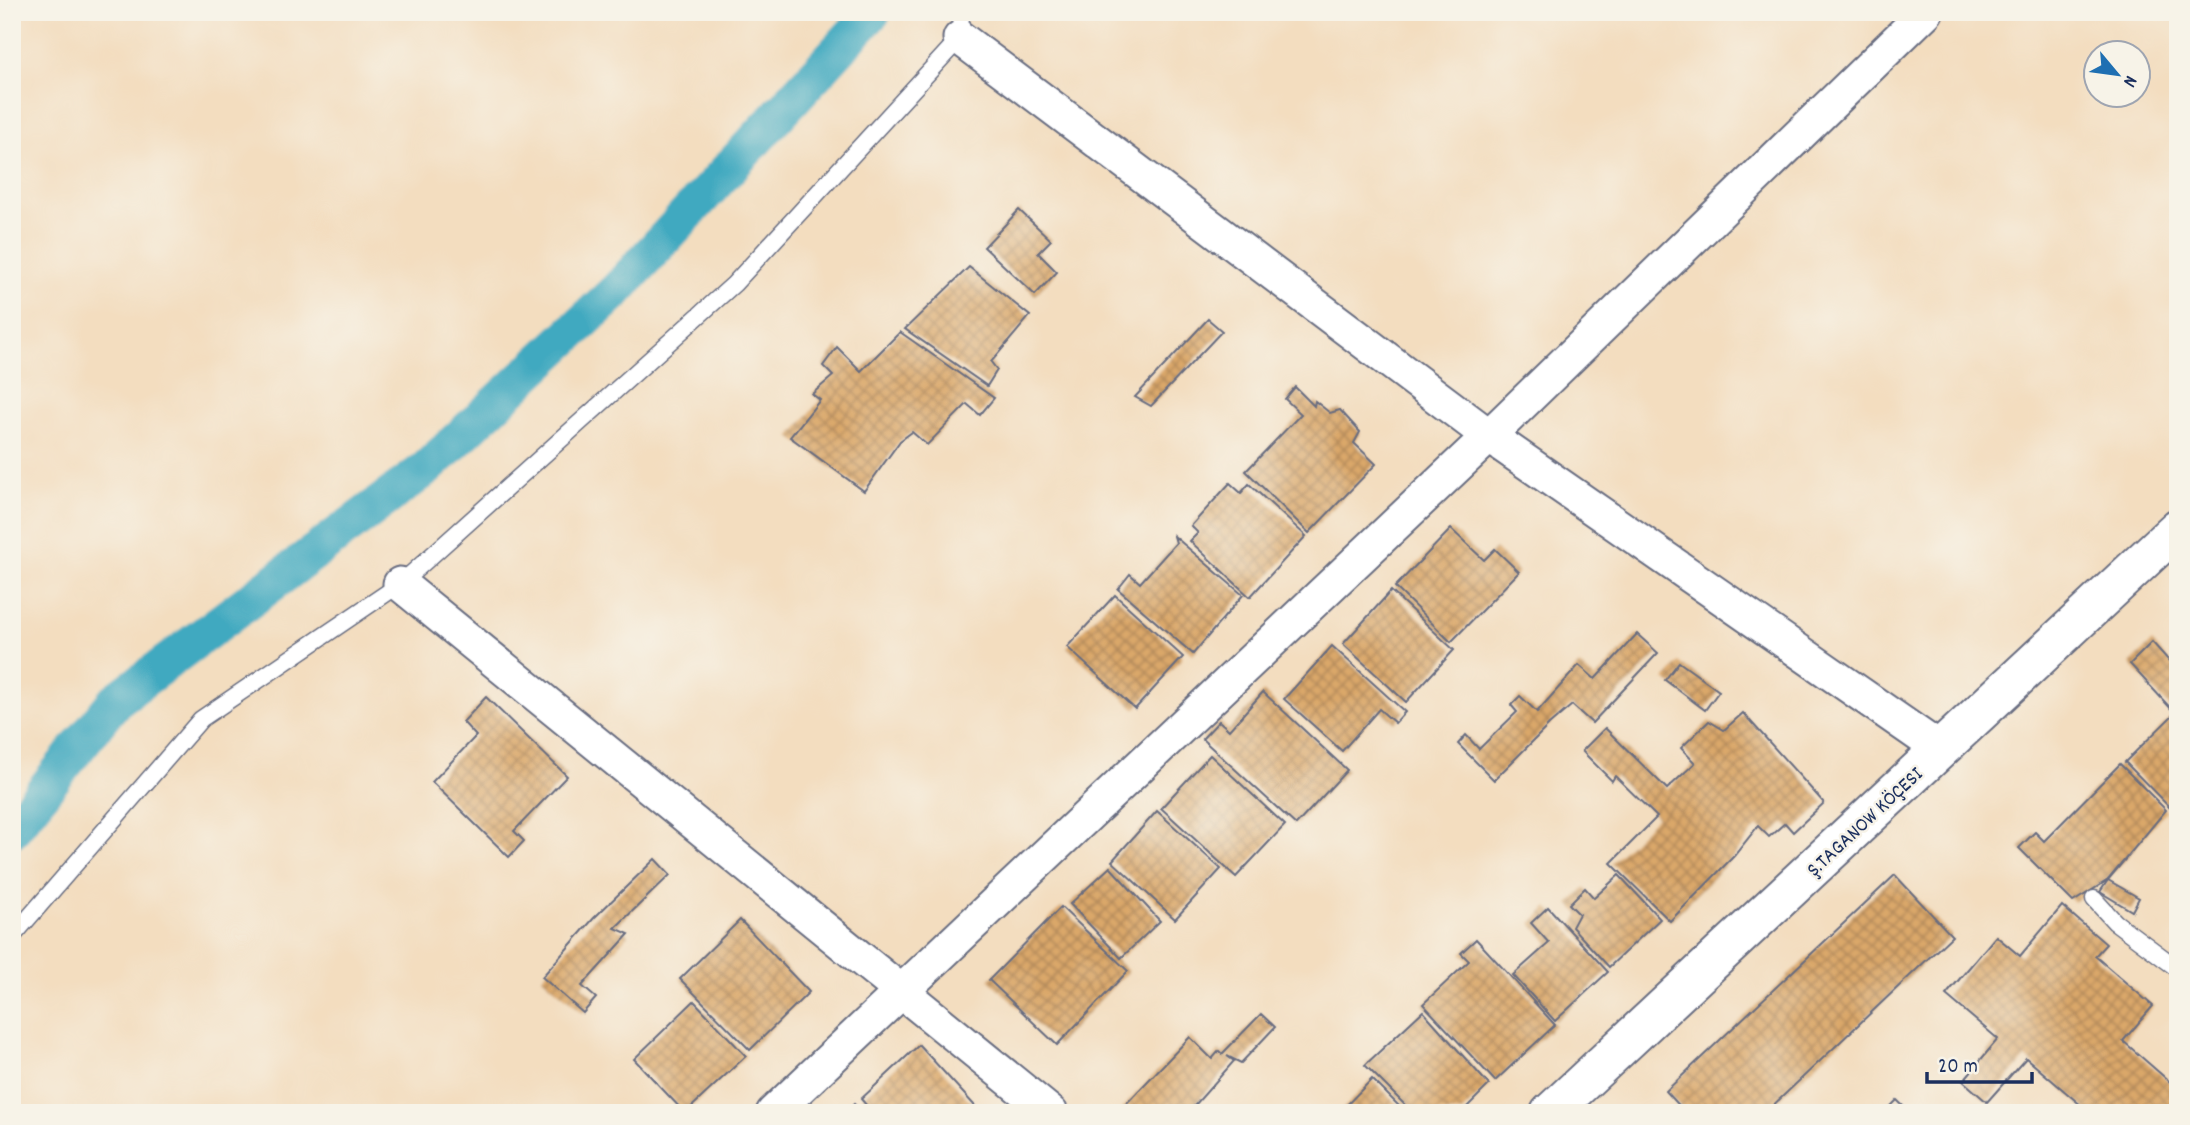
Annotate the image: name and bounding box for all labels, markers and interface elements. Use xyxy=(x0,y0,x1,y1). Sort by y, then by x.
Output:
north arrow xyxy=(2082,38,2152,108)
text: N xyxy=(2115,70,2143,91)
street label: Ş.TAGANOW KÖÇESI xyxy=(1801,761,1931,885)
scale bar xyxy=(1927,1041,2032,1085)
text: 20 m xyxy=(1938,1053,1978,1083)

